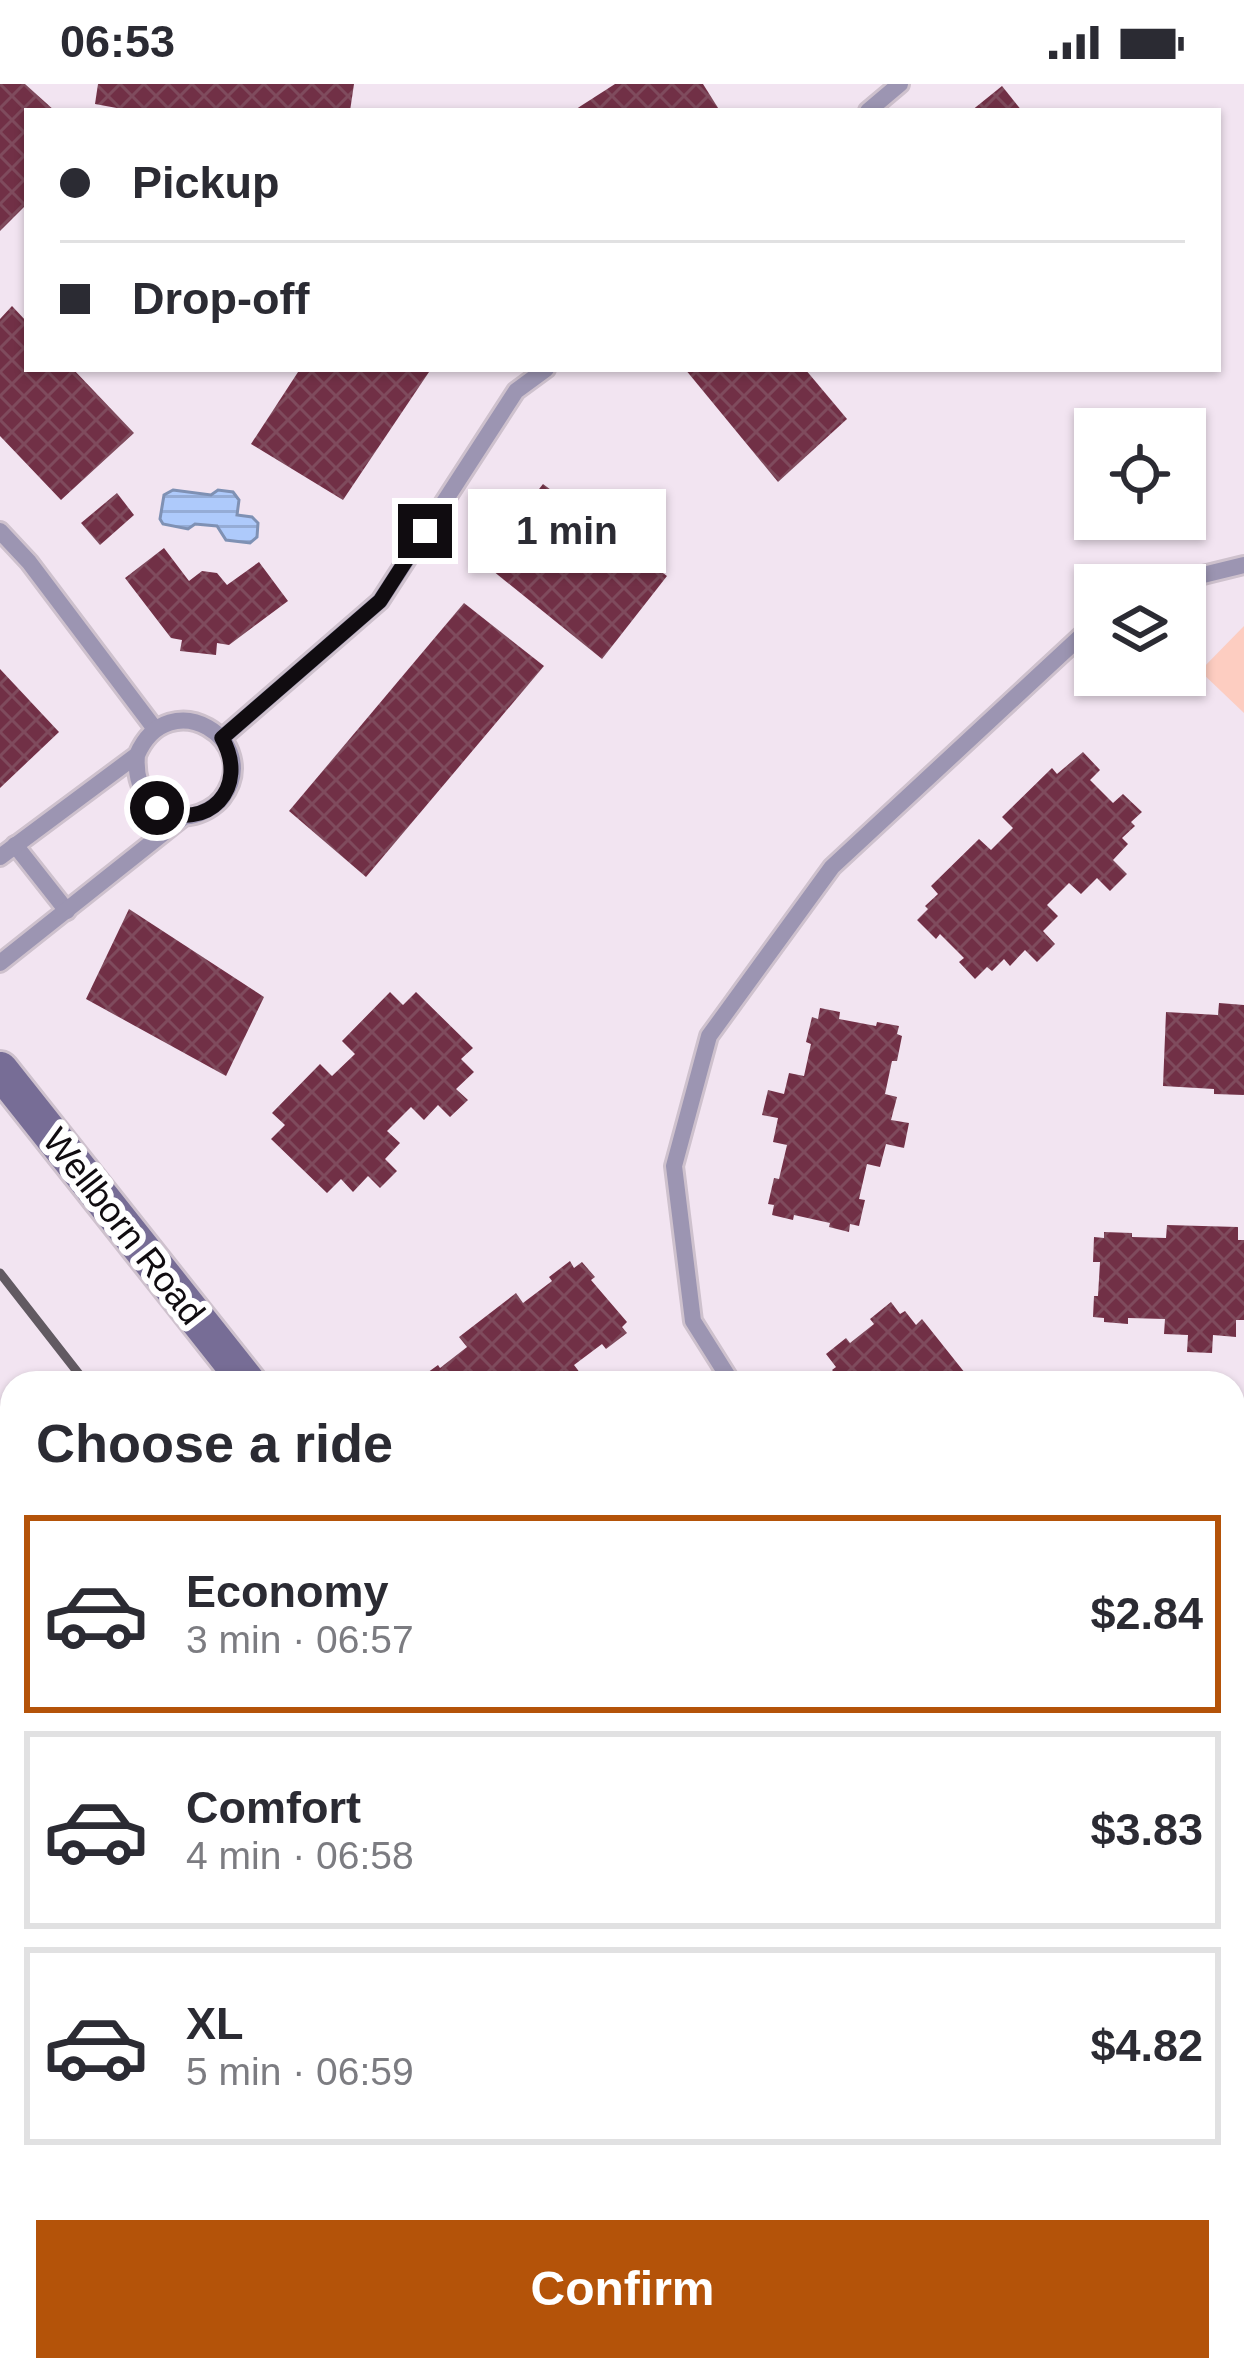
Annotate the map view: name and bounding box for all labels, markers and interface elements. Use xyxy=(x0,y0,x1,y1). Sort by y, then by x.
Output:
text: 06:53 xyxy=(60,16,175,67)
text: Pickup xyxy=(132,157,280,208)
text: Drop-off xyxy=(132,273,309,324)
map controls xyxy=(1074,408,1206,696)
button: locate xyxy=(1074,408,1206,540)
callout: 1 min xyxy=(467,489,665,573)
route end xyxy=(398,504,452,558)
text: 1 min xyxy=(516,509,618,552)
button: layers xyxy=(1074,564,1206,696)
route start xyxy=(130,781,184,835)
street label: Wellborn Road xyxy=(35,1120,213,1332)
text: Choose a ride xyxy=(36,1413,393,1473)
icon: car xyxy=(42,1560,150,1668)
text: Economy xyxy=(186,1566,389,1617)
text: $2.84 xyxy=(1090,1588,1203,1639)
text: 3 min · 06:57 xyxy=(186,1618,414,1661)
icon: car xyxy=(42,1776,150,1884)
text: Comfort xyxy=(186,1782,361,1833)
text: $3.83 xyxy=(1090,1804,1203,1855)
text: 4 min · 06:58 xyxy=(186,1834,414,1877)
icon: car xyxy=(42,1992,150,2100)
text: XL xyxy=(186,1998,244,2049)
text: $4.82 xyxy=(1090,2020,1203,2071)
text: 5 min · 06:59 xyxy=(186,2050,414,2093)
button: Confirm xyxy=(36,2220,1209,2358)

